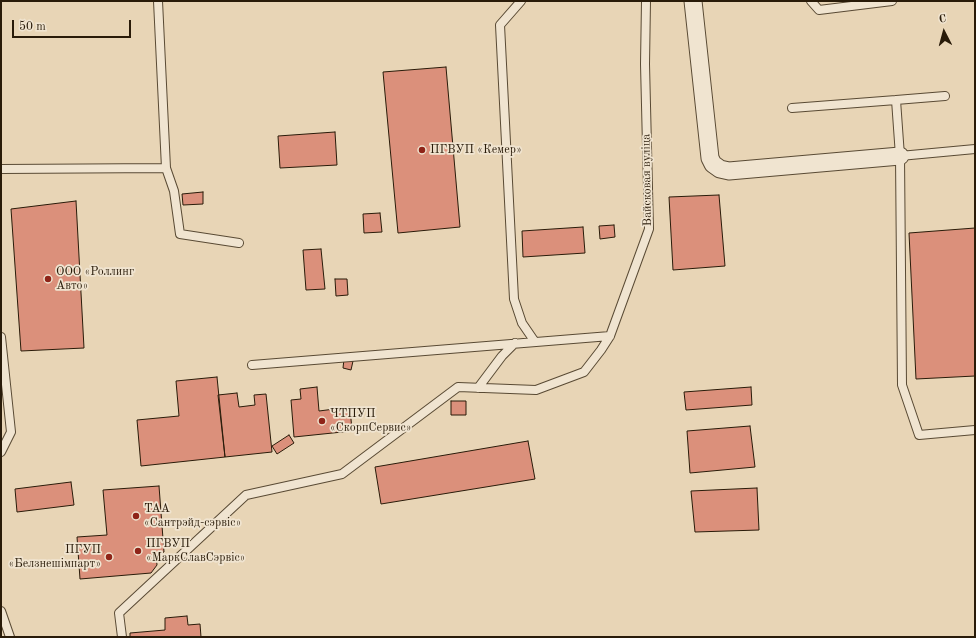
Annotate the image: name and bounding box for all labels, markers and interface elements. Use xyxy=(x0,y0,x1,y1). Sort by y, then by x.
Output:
scale bar xyxy=(14,12,133,38)
north arrow xyxy=(924,12,964,52)
text: С xyxy=(938,14,947,25)
text: 50 m xyxy=(19,21,46,33)
street label: Вайсковая вуліца xyxy=(639,134,655,226)
place label: ПГВУП «Кемер» xyxy=(430,143,522,157)
marker: ПГВУП «Кемер» xyxy=(417,145,427,155)
place label: ООО «Роллинг Авто» xyxy=(56,265,134,293)
marker: ООО «Роллинг Авто» xyxy=(43,274,53,284)
place label: ЧТПУП «СкорпСервис» xyxy=(330,407,412,435)
marker: ЧТПУП «СкорпСервис» xyxy=(317,416,327,426)
place label: ТАА «Сантрэйд-сэрвіс» xyxy=(144,502,241,530)
marker: ТАА «Сантрэйд-сэрвіс» xyxy=(131,511,141,521)
place label: ПГВУП «МаркСлавСэрвіс» xyxy=(146,537,245,565)
place label: ПГУП «Белзнешімпарт» xyxy=(8,543,101,571)
marker: ПГВУП «МаркСлавСэрвіс» xyxy=(133,546,143,556)
marker: ПГУП «Белзнешімпарт» xyxy=(104,552,114,562)

